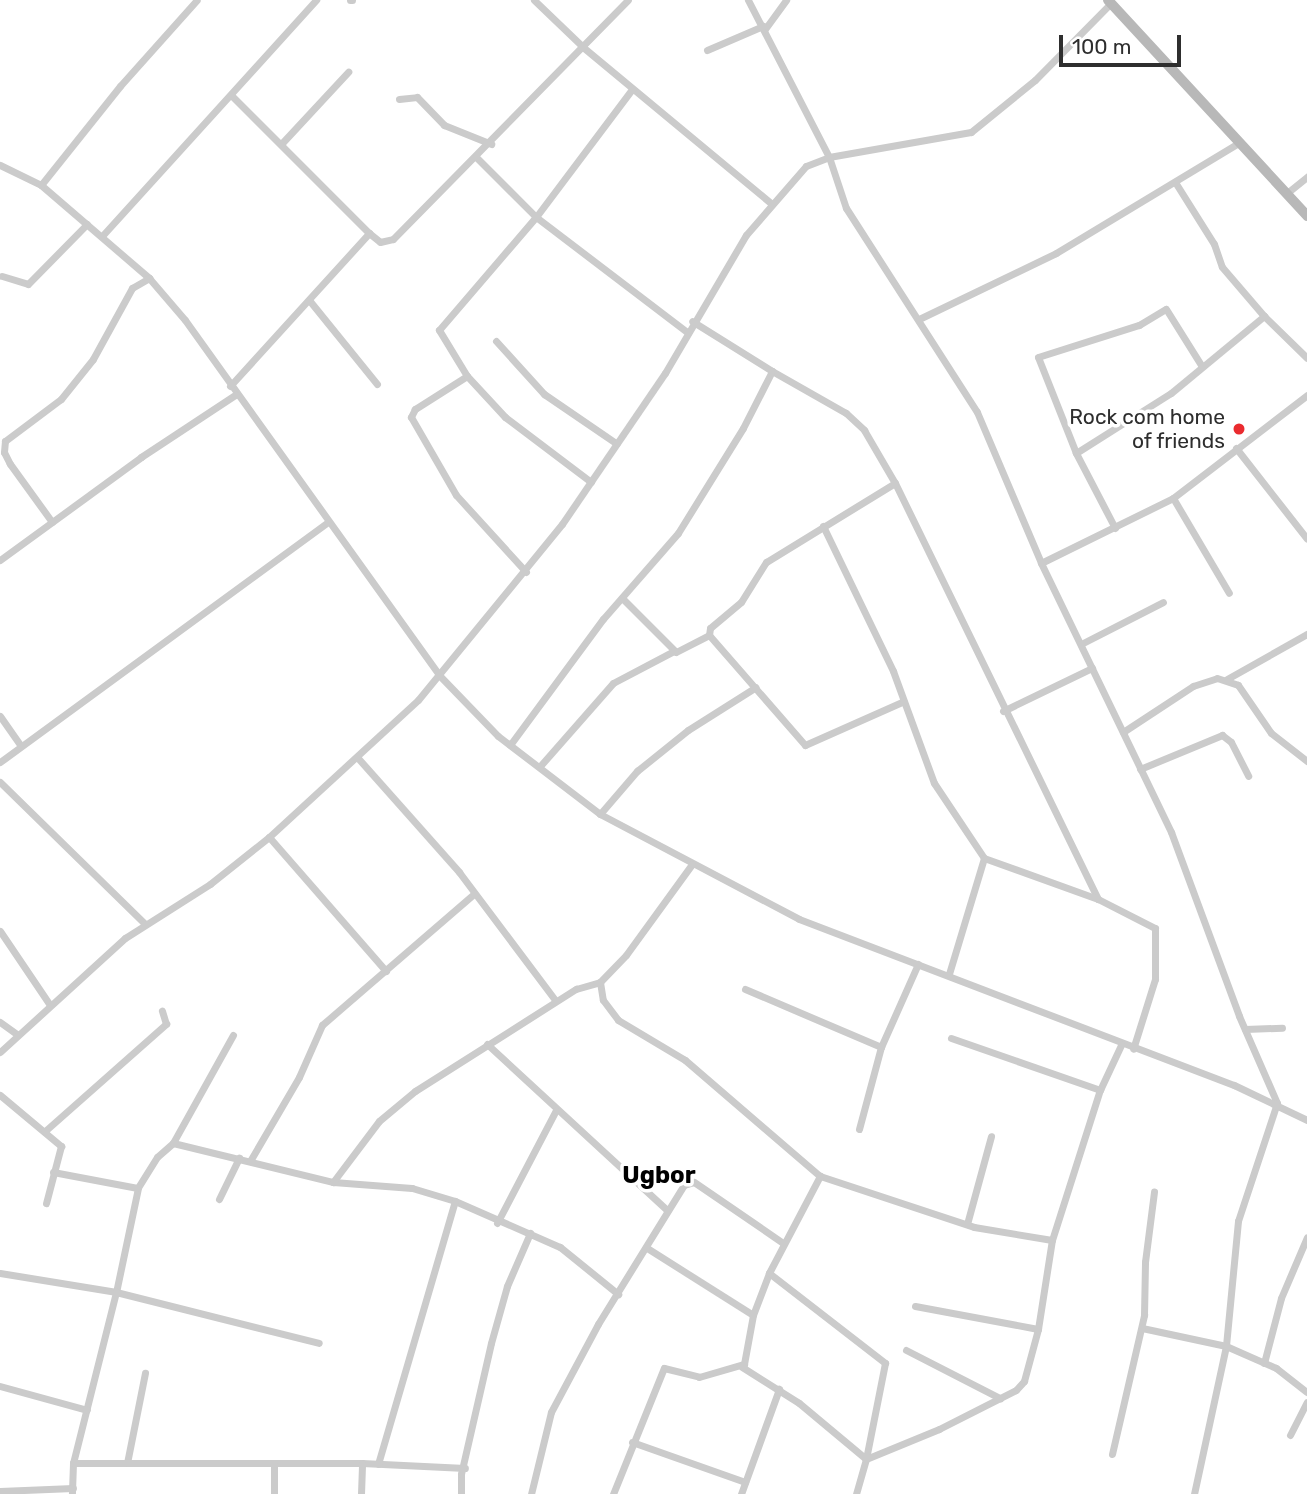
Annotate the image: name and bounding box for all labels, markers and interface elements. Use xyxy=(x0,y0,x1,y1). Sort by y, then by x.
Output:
scale bar xyxy=(1062,21,1184,65)
text: 100 m xyxy=(1072,34,1131,59)
place label: Rock com home of friends xyxy=(1069,404,1225,454)
marker: Rock com home of friends xyxy=(1231,421,1247,437)
district label: Ugbor xyxy=(622,1162,696,1190)

